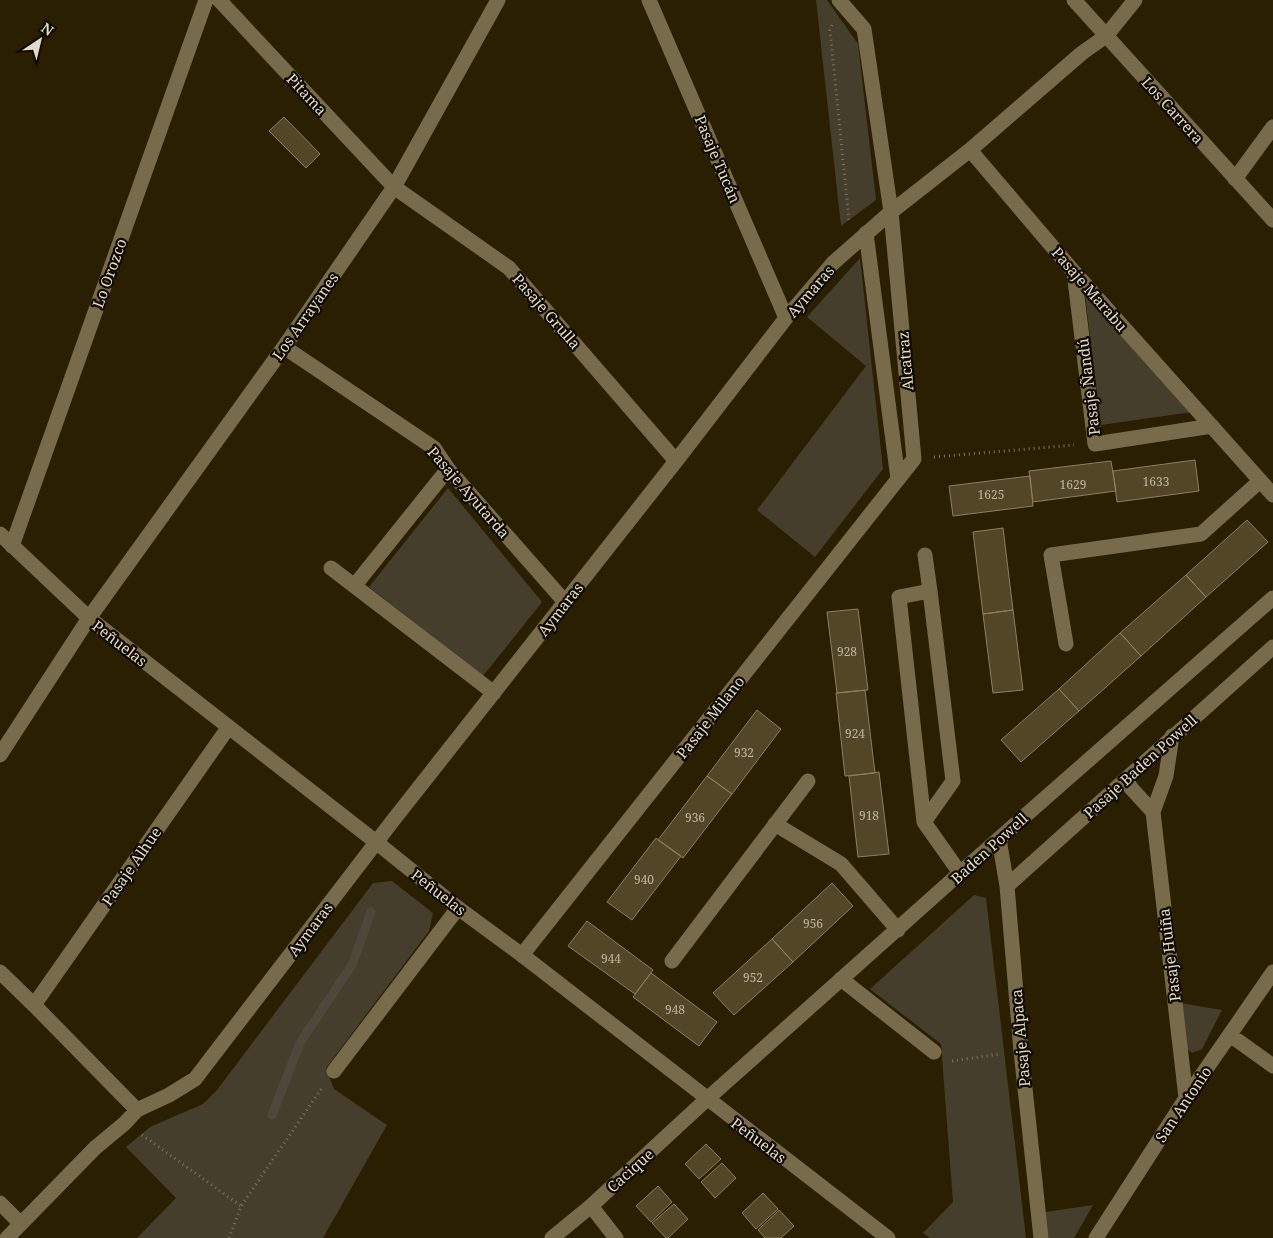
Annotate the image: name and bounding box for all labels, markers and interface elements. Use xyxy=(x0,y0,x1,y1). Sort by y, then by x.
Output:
north arrow xyxy=(15,15,65,65)
text: N xyxy=(38,18,58,40)
street label: Pitama xyxy=(283,69,331,119)
street label: Los Carrera xyxy=(1138,72,1208,148)
street label: Pasaje Tucán xyxy=(691,112,746,206)
street label: Lo Orozco xyxy=(87,236,131,310)
street label: Pasaje Marabu xyxy=(1048,243,1132,336)
street label: Aymaras xyxy=(782,261,838,321)
street label: Los Arrayanes xyxy=(267,268,343,364)
street label: Pasaje Grulla xyxy=(509,269,585,353)
street label: Alcatraz xyxy=(892,331,918,391)
street label: Pasaje Ñandú xyxy=(1072,337,1104,437)
street label: Pasaje Ayutarda xyxy=(424,442,514,542)
house number: 1633 xyxy=(1143,473,1170,490)
house number: 1629 xyxy=(1060,476,1086,493)
house number: 1625 xyxy=(978,486,1004,503)
street label: Aymaras xyxy=(533,578,587,640)
street label: Peñuelas xyxy=(89,615,152,671)
house number: 928 xyxy=(837,643,857,660)
street label: Pasaje Milano xyxy=(672,672,748,762)
street label: Pasaje Baden Powell xyxy=(1079,709,1201,822)
house number: 924 xyxy=(845,725,865,742)
house number: 932 xyxy=(734,744,754,761)
house number: 918 xyxy=(859,807,879,824)
street label: Baden Powell xyxy=(946,808,1032,888)
house number: 936 xyxy=(685,809,705,826)
street label: Pasaje Alhue xyxy=(97,823,165,909)
street label: Peñuelas xyxy=(408,864,471,920)
house number: 940 xyxy=(634,871,654,888)
street label: Aymaras xyxy=(283,898,337,960)
street label: Pasaje Huiña xyxy=(1153,907,1185,1003)
house number: 956 xyxy=(803,915,823,932)
house number: 944 xyxy=(601,950,621,967)
house number: 952 xyxy=(743,969,763,986)
street label: Pasaje Alpaca xyxy=(1006,988,1034,1088)
house number: 948 xyxy=(665,1001,685,1018)
street label: San Antonio xyxy=(1150,1062,1216,1146)
street label: Peñuelas xyxy=(727,1113,791,1167)
street label: Cacique xyxy=(602,1144,658,1196)

